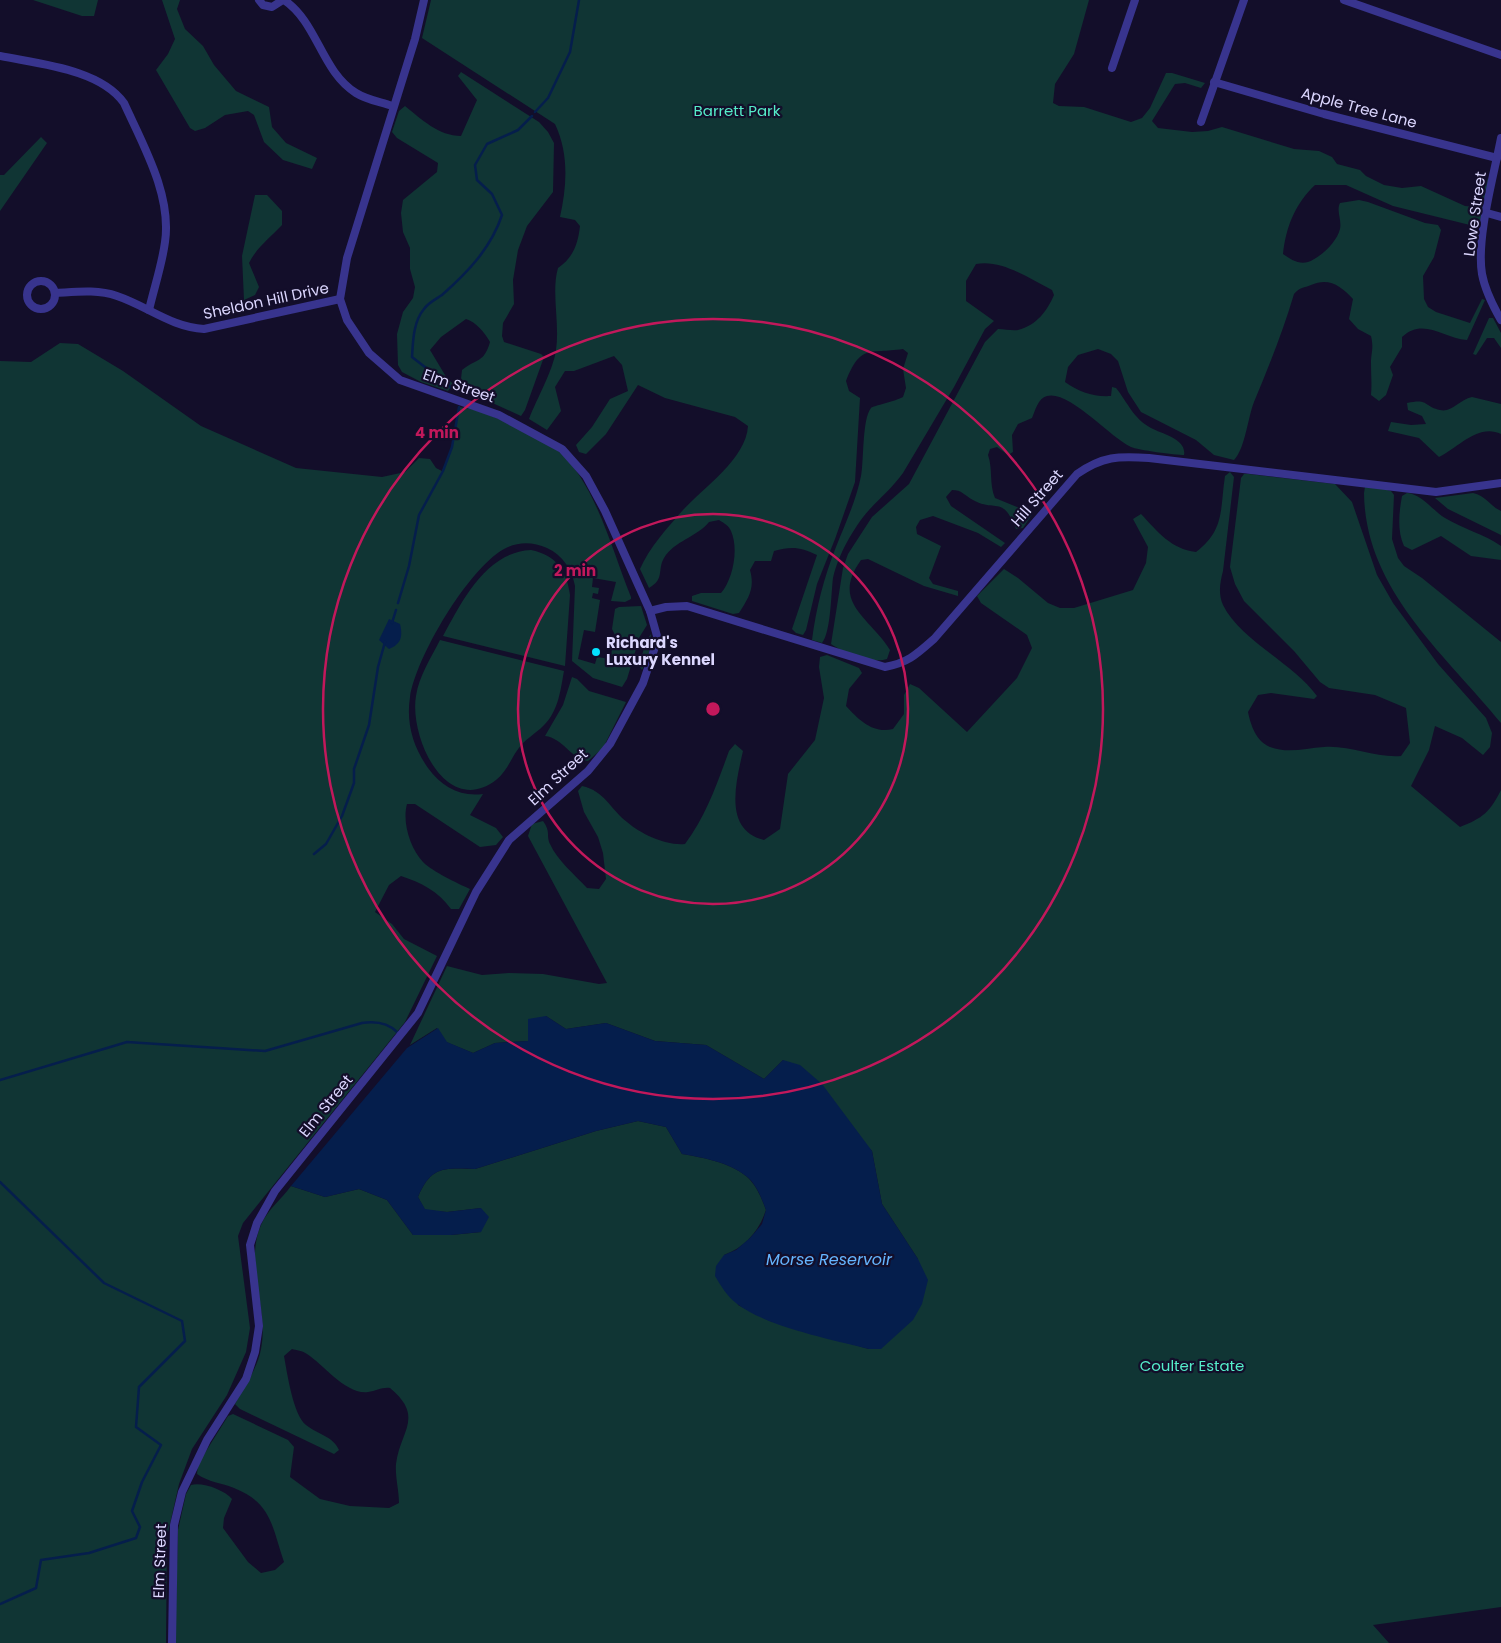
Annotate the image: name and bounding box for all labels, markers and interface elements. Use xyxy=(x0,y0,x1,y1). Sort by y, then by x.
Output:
street label: Apple Tree Lane xyxy=(1299,82,1419,133)
park label: Barrett Park xyxy=(694,100,781,121)
street label: Lowe Street xyxy=(1458,170,1491,258)
street label: Sheldon Hill Drive xyxy=(201,277,331,324)
street label: Elm Street xyxy=(420,363,498,408)
text: 4 min xyxy=(415,422,459,443)
street label: Hill Street xyxy=(1006,465,1067,531)
text: 2 min xyxy=(554,560,596,581)
place label: Richard's Luxury Kennel xyxy=(606,632,715,670)
marker: Richard's Luxury Kennel xyxy=(590,646,602,658)
centre of rings xyxy=(704,700,722,718)
street label: Elm Street xyxy=(523,743,592,810)
street label: Elm Street xyxy=(294,1070,357,1141)
water label: Morse Reservoir xyxy=(766,1248,893,1271)
park label: Coulter Estate xyxy=(1140,1355,1244,1376)
street label: Elm Street xyxy=(148,1523,171,1599)

